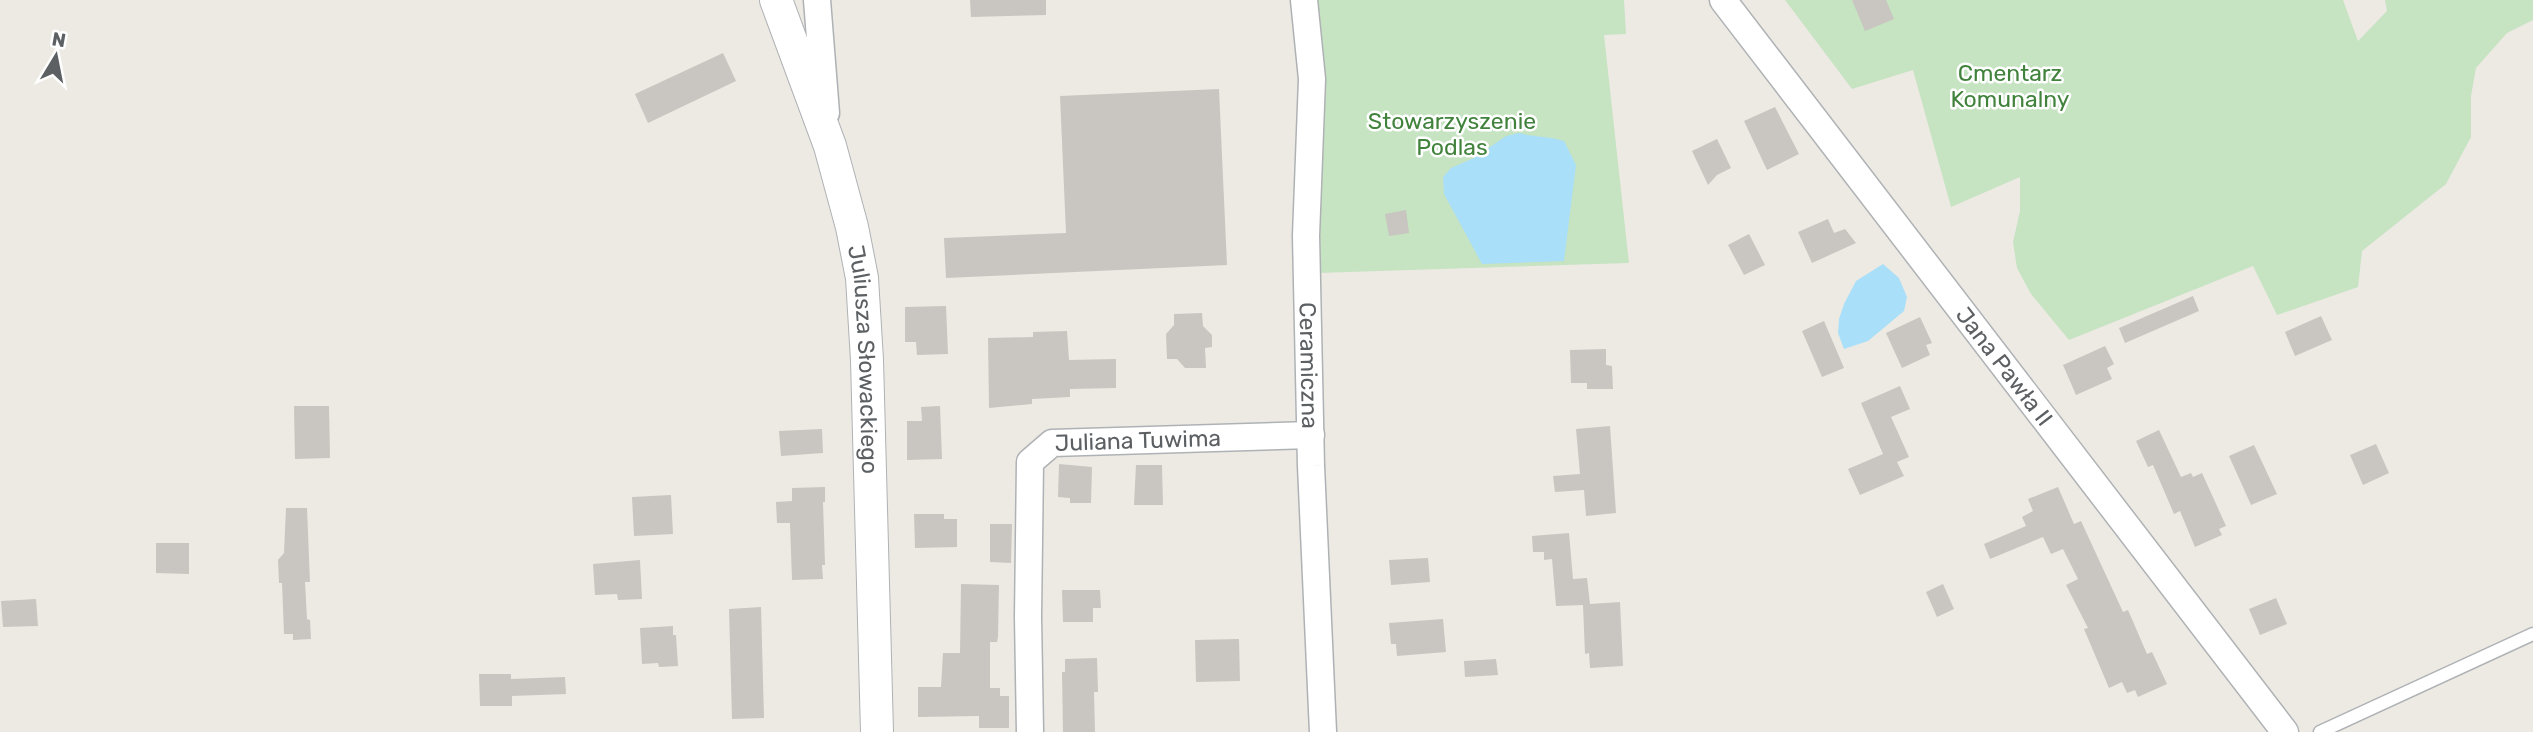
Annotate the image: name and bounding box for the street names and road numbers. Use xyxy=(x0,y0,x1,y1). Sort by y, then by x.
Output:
street label: Juliusza Słowackiego xyxy=(842,243,884,474)
street label: Jana Pawła II xyxy=(1950,301,2059,431)
street label: Ceramiczna xyxy=(1293,302,1324,429)
street label: Juliana Tuwima xyxy=(1054,424,1221,457)

